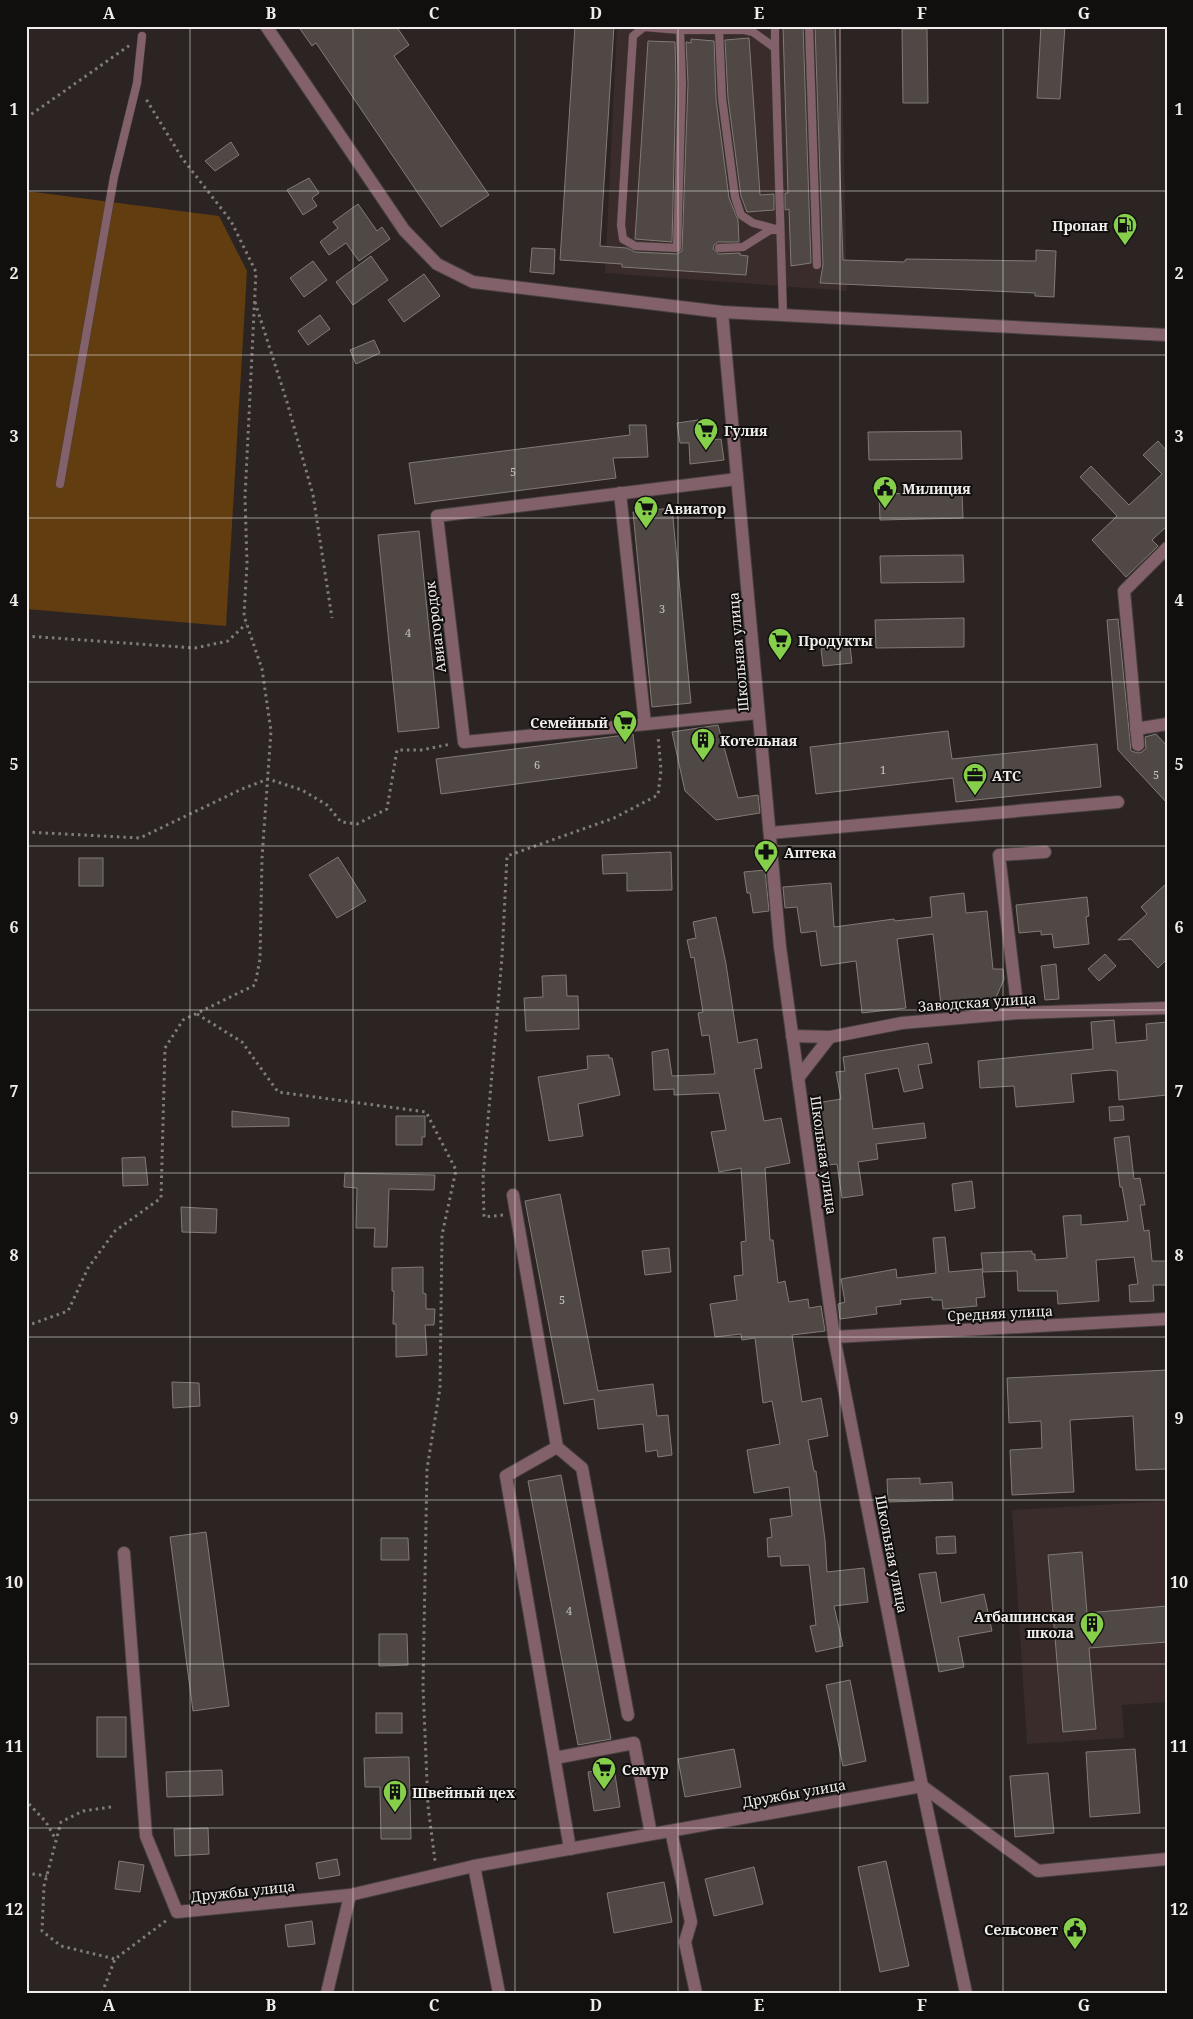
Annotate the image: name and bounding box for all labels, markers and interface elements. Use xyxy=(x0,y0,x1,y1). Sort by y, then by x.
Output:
text: A xyxy=(103,2,116,24)
text: B xyxy=(266,2,277,24)
text: C xyxy=(429,2,440,24)
text: D xyxy=(590,2,602,24)
text: E xyxy=(754,2,764,24)
text: F xyxy=(917,2,927,24)
text: G xyxy=(1078,2,1090,24)
text: 1 xyxy=(9,98,19,120)
text: 1 xyxy=(1174,98,1184,120)
fuel station icon: Пропан xyxy=(1112,212,1138,246)
place label: Пропан xyxy=(1052,216,1109,235)
text: 2 xyxy=(9,262,19,284)
text: 2 xyxy=(1174,262,1184,284)
supermarket icon: Гулия xyxy=(693,417,719,451)
place label: Гулия xyxy=(724,421,768,440)
text: 3 xyxy=(9,425,19,447)
text: 3 xyxy=(1174,425,1184,447)
house number: 5 xyxy=(510,464,516,479)
public building icon: Милиция xyxy=(872,475,898,509)
place label: Милиция xyxy=(902,479,971,498)
supermarket icon: Авиатор xyxy=(633,495,659,529)
place label: Авиатор xyxy=(664,499,726,518)
street label: Авиагородок xyxy=(420,580,450,674)
text: 4 xyxy=(9,589,19,611)
text: 4 xyxy=(1174,589,1184,611)
street label: Школьная улица xyxy=(723,592,753,712)
house number: 3 xyxy=(659,601,665,616)
house number: 4 xyxy=(405,625,411,640)
supermarket icon: Продукты xyxy=(767,627,793,661)
place label: Продукты xyxy=(798,631,873,650)
supermarket icon: Семейный xyxy=(612,709,638,743)
place label: Семейный xyxy=(530,713,608,732)
building icon: Котельная xyxy=(690,727,716,761)
place label: Котельная xyxy=(720,731,798,750)
text: 5 xyxy=(9,753,19,775)
text: 5 xyxy=(1174,753,1184,775)
house number: 6 xyxy=(534,757,540,772)
house number: 1 xyxy=(880,762,886,777)
office icon: АТС xyxy=(962,762,988,796)
place label: АТС xyxy=(992,766,1021,785)
house number: 5 xyxy=(1153,767,1159,782)
pharmacy icon: Аптека xyxy=(753,839,779,873)
place label: Аптека xyxy=(784,843,836,862)
text: 6 xyxy=(9,916,19,938)
text: 6 xyxy=(1174,916,1184,938)
street label: Заводская улица xyxy=(917,988,1037,1016)
text: 7 xyxy=(9,1080,19,1102)
text: 7 xyxy=(1174,1080,1184,1102)
street label: Школьная улица xyxy=(806,1094,842,1216)
text: 8 xyxy=(9,1244,19,1266)
text: 8 xyxy=(1174,1244,1184,1266)
house number: 5 xyxy=(559,1292,565,1307)
street label: Средняя улица xyxy=(947,1301,1053,1325)
text: 9 xyxy=(9,1407,19,1429)
text: 9 xyxy=(1174,1407,1184,1429)
street label: Школьная улица xyxy=(871,1493,913,1615)
text: 10 xyxy=(5,1571,23,1593)
text: 10 xyxy=(1170,1571,1188,1593)
house number: 4 xyxy=(566,1603,572,1618)
place label: Атбашинская школа xyxy=(974,1607,1074,1642)
building icon: Атбашинская школа xyxy=(1079,1611,1105,1645)
text: 11 xyxy=(5,1735,23,1757)
text: 11 xyxy=(1170,1735,1188,1757)
supermarket icon: Семур xyxy=(591,1756,617,1790)
place label: Семур xyxy=(622,1760,669,1779)
street label: Дружбы улица xyxy=(741,1775,847,1811)
building icon: Швейный цех xyxy=(382,1779,408,1813)
place label: Швейный цех xyxy=(412,1783,515,1802)
street label: Дружбы улица xyxy=(190,1876,296,1906)
text: 12 xyxy=(5,1898,23,1920)
text: 12 xyxy=(1170,1898,1188,1920)
public building icon: Сельсовет xyxy=(1062,1916,1088,1950)
place label: Сельсовет xyxy=(984,1920,1058,1939)
text: A xyxy=(103,1994,116,2016)
text: B xyxy=(266,1994,277,2016)
text: C xyxy=(429,1994,440,2016)
text: D xyxy=(590,1994,602,2016)
text: E xyxy=(754,1994,764,2016)
text: F xyxy=(917,1994,927,2016)
text: G xyxy=(1078,1994,1090,2016)

